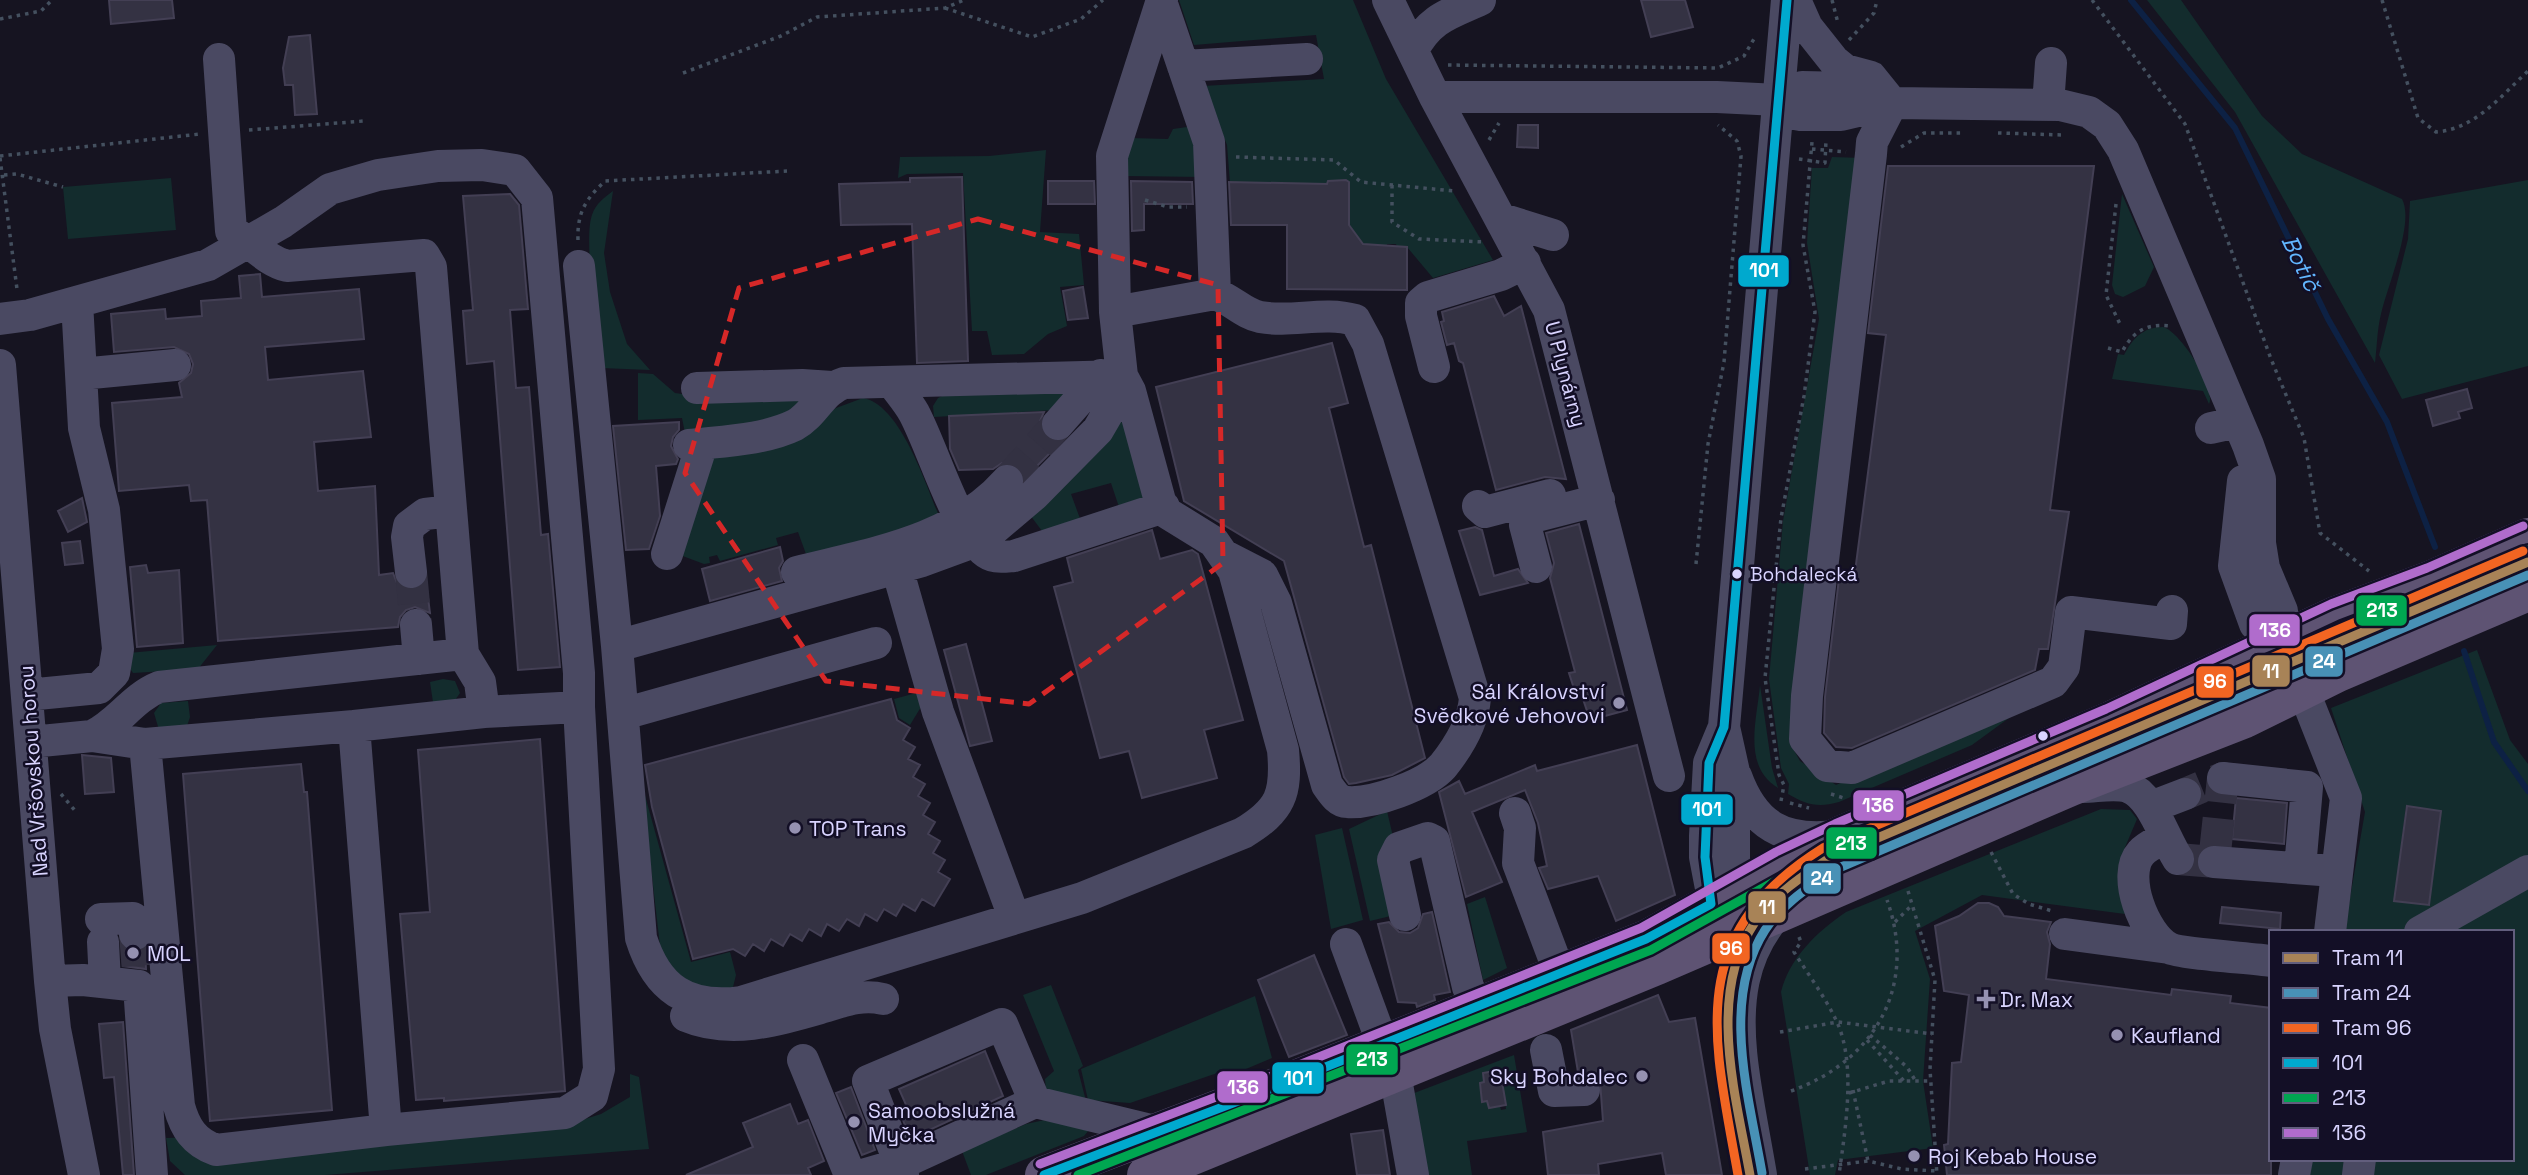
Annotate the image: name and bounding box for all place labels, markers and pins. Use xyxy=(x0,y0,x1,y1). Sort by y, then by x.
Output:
place label: Bohdalecká xyxy=(1750,562,1857,587)
marker: Bohdalecká xyxy=(1730,567,1744,581)
place label: Sál Království Svědkové Jehovovi xyxy=(1414,678,1606,729)
marker: Sál Království Svědkové Jehovovi xyxy=(1611,695,1627,711)
unlabelled marker xyxy=(2036,729,2050,743)
place label: TOP Trans xyxy=(809,815,907,842)
marker: TOP Trans xyxy=(787,820,803,836)
place label: MOL xyxy=(147,940,191,967)
marker: MOL xyxy=(125,945,141,961)
place label: Dr. Max xyxy=(2000,986,2073,1013)
marker: Dr. Max xyxy=(1978,991,1994,1007)
place label: Kaufland xyxy=(2131,1022,2221,1049)
marker: Kaufland xyxy=(2109,1027,2125,1043)
place label: Sky Bohdalec xyxy=(1490,1063,1628,1090)
marker: Sky Bohdalec xyxy=(1634,1068,1650,1084)
place label: Samoobslužná Myčka xyxy=(868,1097,1015,1148)
marker: Samoobslužná Myčka xyxy=(846,1114,862,1130)
place label: Roj Kebab House xyxy=(1928,1143,2097,1170)
marker: Roj Kebab House xyxy=(1906,1148,1922,1164)

